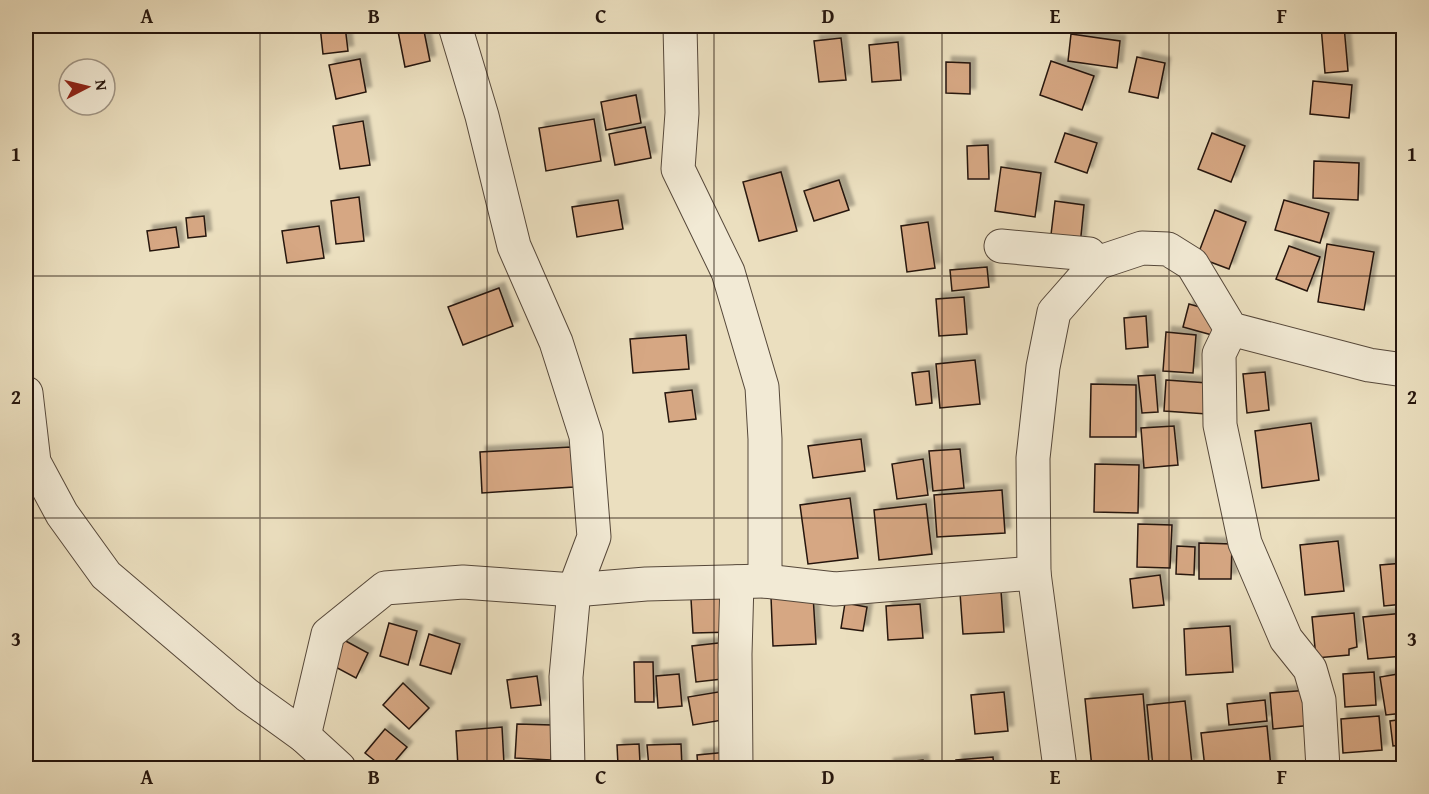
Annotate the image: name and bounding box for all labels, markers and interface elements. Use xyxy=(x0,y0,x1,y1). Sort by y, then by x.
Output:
text: A xyxy=(141,1,154,30)
text: B xyxy=(368,1,380,30)
text: C xyxy=(595,1,607,30)
text: D xyxy=(821,1,835,30)
text: E xyxy=(1050,1,1061,30)
text: F xyxy=(1277,1,1287,30)
north arrow xyxy=(57,57,117,117)
text: N xyxy=(89,78,114,92)
text: 1 xyxy=(11,139,21,168)
text: 1 xyxy=(1407,139,1417,168)
text: 2 xyxy=(11,382,21,411)
text: 2 xyxy=(1407,382,1417,411)
text: 3 xyxy=(11,624,21,653)
text: 3 xyxy=(1407,624,1417,653)
text: A xyxy=(141,762,154,791)
text: B xyxy=(368,762,380,791)
text: C xyxy=(595,762,607,791)
text: D xyxy=(821,762,835,791)
text: E xyxy=(1050,762,1061,791)
text: F xyxy=(1277,762,1287,791)

